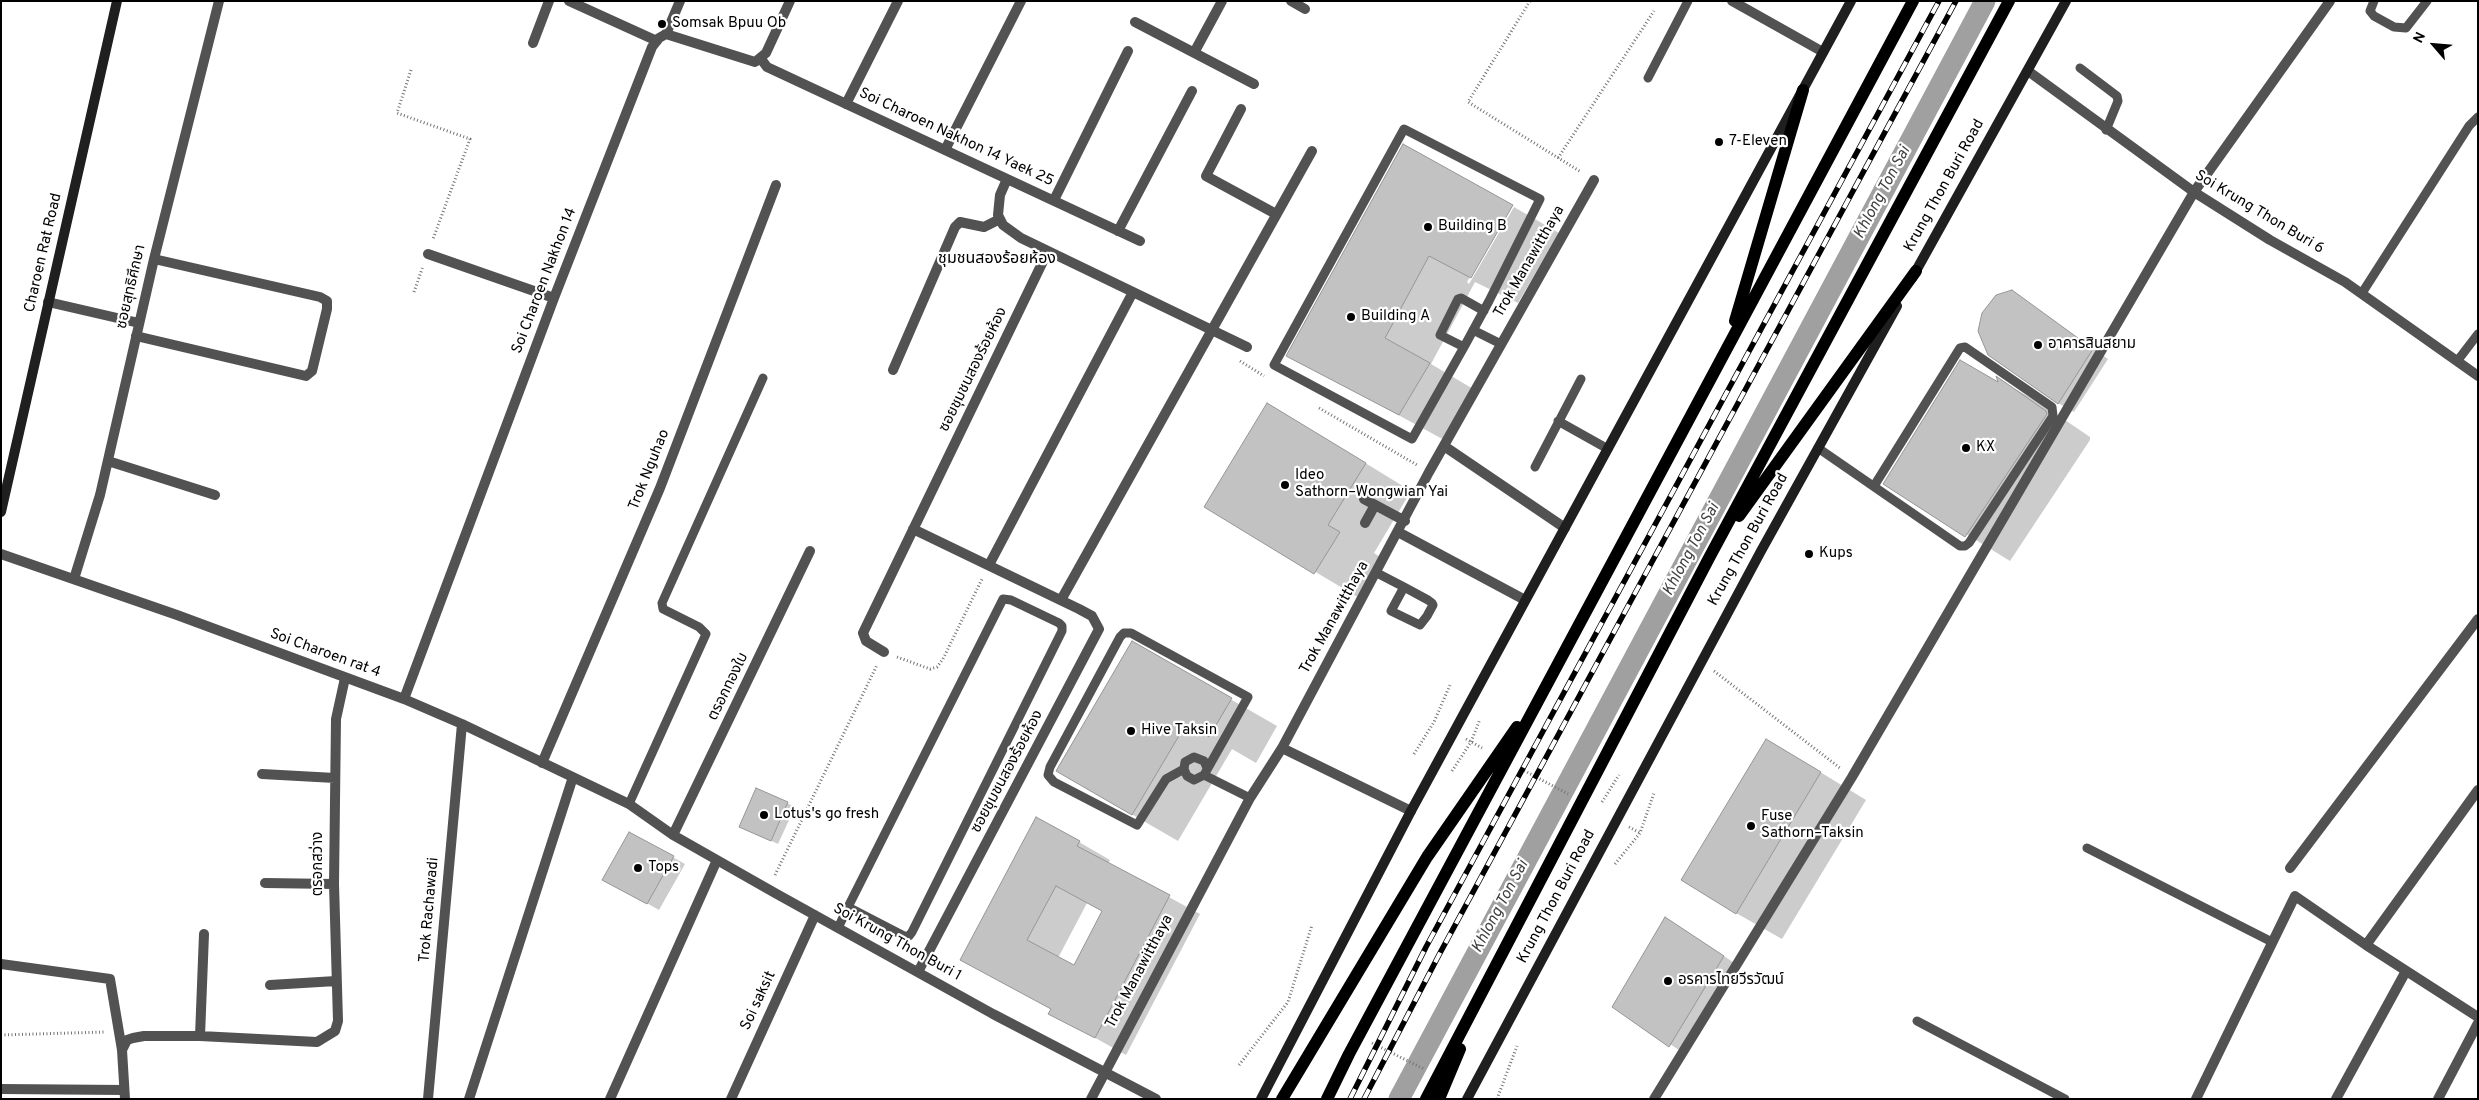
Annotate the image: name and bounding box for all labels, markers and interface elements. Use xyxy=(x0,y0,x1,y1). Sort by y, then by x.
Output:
place label: Somsak Bpuu Ob xyxy=(672,15,786,33)
marker: Somsak Bpuu Ob xyxy=(656,18,668,30)
north arrow xyxy=(2409,20,2459,70)
text: N xyxy=(2410,30,2430,46)
street label: Soi Charoen Nakhon 14 Yaek 25 xyxy=(856,85,1056,191)
street label: Krung Thon Buri Road xyxy=(1901,117,1989,255)
place label: 7-Eleven xyxy=(1729,133,1787,151)
marker: 7-Eleven xyxy=(1713,136,1725,148)
water label: Khlong Ton Sai xyxy=(1851,143,1915,243)
street label: Soi Krung Thon Buri 6 xyxy=(2191,167,2327,259)
street label: Charoen Rat Road xyxy=(22,192,66,314)
street label: Trok Manawitthaya xyxy=(1491,203,1569,321)
street label: Soi Charoen Nakhon 14 xyxy=(509,206,581,356)
place label: Building B xyxy=(1438,218,1507,236)
marker: Building B xyxy=(1422,221,1434,233)
street label: ซอยสุทธิศึกษา xyxy=(114,243,150,331)
district label: ชุมชนสองร้อยห้อง xyxy=(938,250,1056,270)
street label: ซอยชุมชนสองร้อยห้อง xyxy=(936,305,1012,435)
place label: Building A xyxy=(1361,308,1430,326)
marker: Building A xyxy=(1345,311,1357,323)
place label: อาคารสินสยาม xyxy=(2048,336,2136,354)
marker: อาคารสินสยาม xyxy=(2032,339,2044,351)
street label: Trok Nguhao xyxy=(626,427,674,513)
place label: KX xyxy=(1976,439,1995,457)
marker: KX xyxy=(1960,442,1972,454)
place label: Ideo Sathorn–Wongwian Yai xyxy=(1295,467,1448,502)
street label: Krung Thon Buri Road xyxy=(1705,471,1793,609)
marker: Ideo Sathorn–Wongwian Yai xyxy=(1279,479,1291,491)
water label: Khlong Ton Sai xyxy=(1660,500,1724,600)
place label: Kups xyxy=(1819,545,1853,563)
marker: Kups xyxy=(1803,548,1815,560)
street label: Trok Manawitthaya xyxy=(1297,559,1373,677)
street label: Soi Charoen rat 4 xyxy=(267,626,383,682)
street label: ตรอกทองใบ xyxy=(705,650,753,724)
street label: ซอยชุมชนสองร้อยห้อง xyxy=(968,708,1048,836)
place label: Hive Taksin xyxy=(1141,722,1217,740)
marker: Hive Taksin xyxy=(1125,725,1137,737)
place label: Lotus's go fresh xyxy=(774,806,879,824)
place label: Fuse Sathorn–Taksin xyxy=(1761,808,1864,843)
marker: Lotus's go fresh xyxy=(758,809,770,821)
marker: Fuse Sathorn–Taksin xyxy=(1745,820,1757,832)
street label: Krung Thon Buri Road xyxy=(1514,827,1600,967)
street label: ตรอกสว่าง xyxy=(310,832,328,896)
street label: Trok Rachawadi xyxy=(416,857,444,963)
water label: Khlong Ton Sai xyxy=(1469,857,1533,957)
place label: Tops xyxy=(648,859,679,877)
marker: Tops xyxy=(632,862,644,874)
street label: Soi Krung Thon Buri 1 xyxy=(830,900,964,986)
street label: Trok Manawitthaya xyxy=(1102,912,1178,1032)
street label: Soi saksit xyxy=(737,968,781,1034)
place label: อรคารไทยวีรวัฒน์ xyxy=(1678,972,1784,990)
marker: อรคารไทยวีรวัฒน์ xyxy=(1662,975,1674,987)

